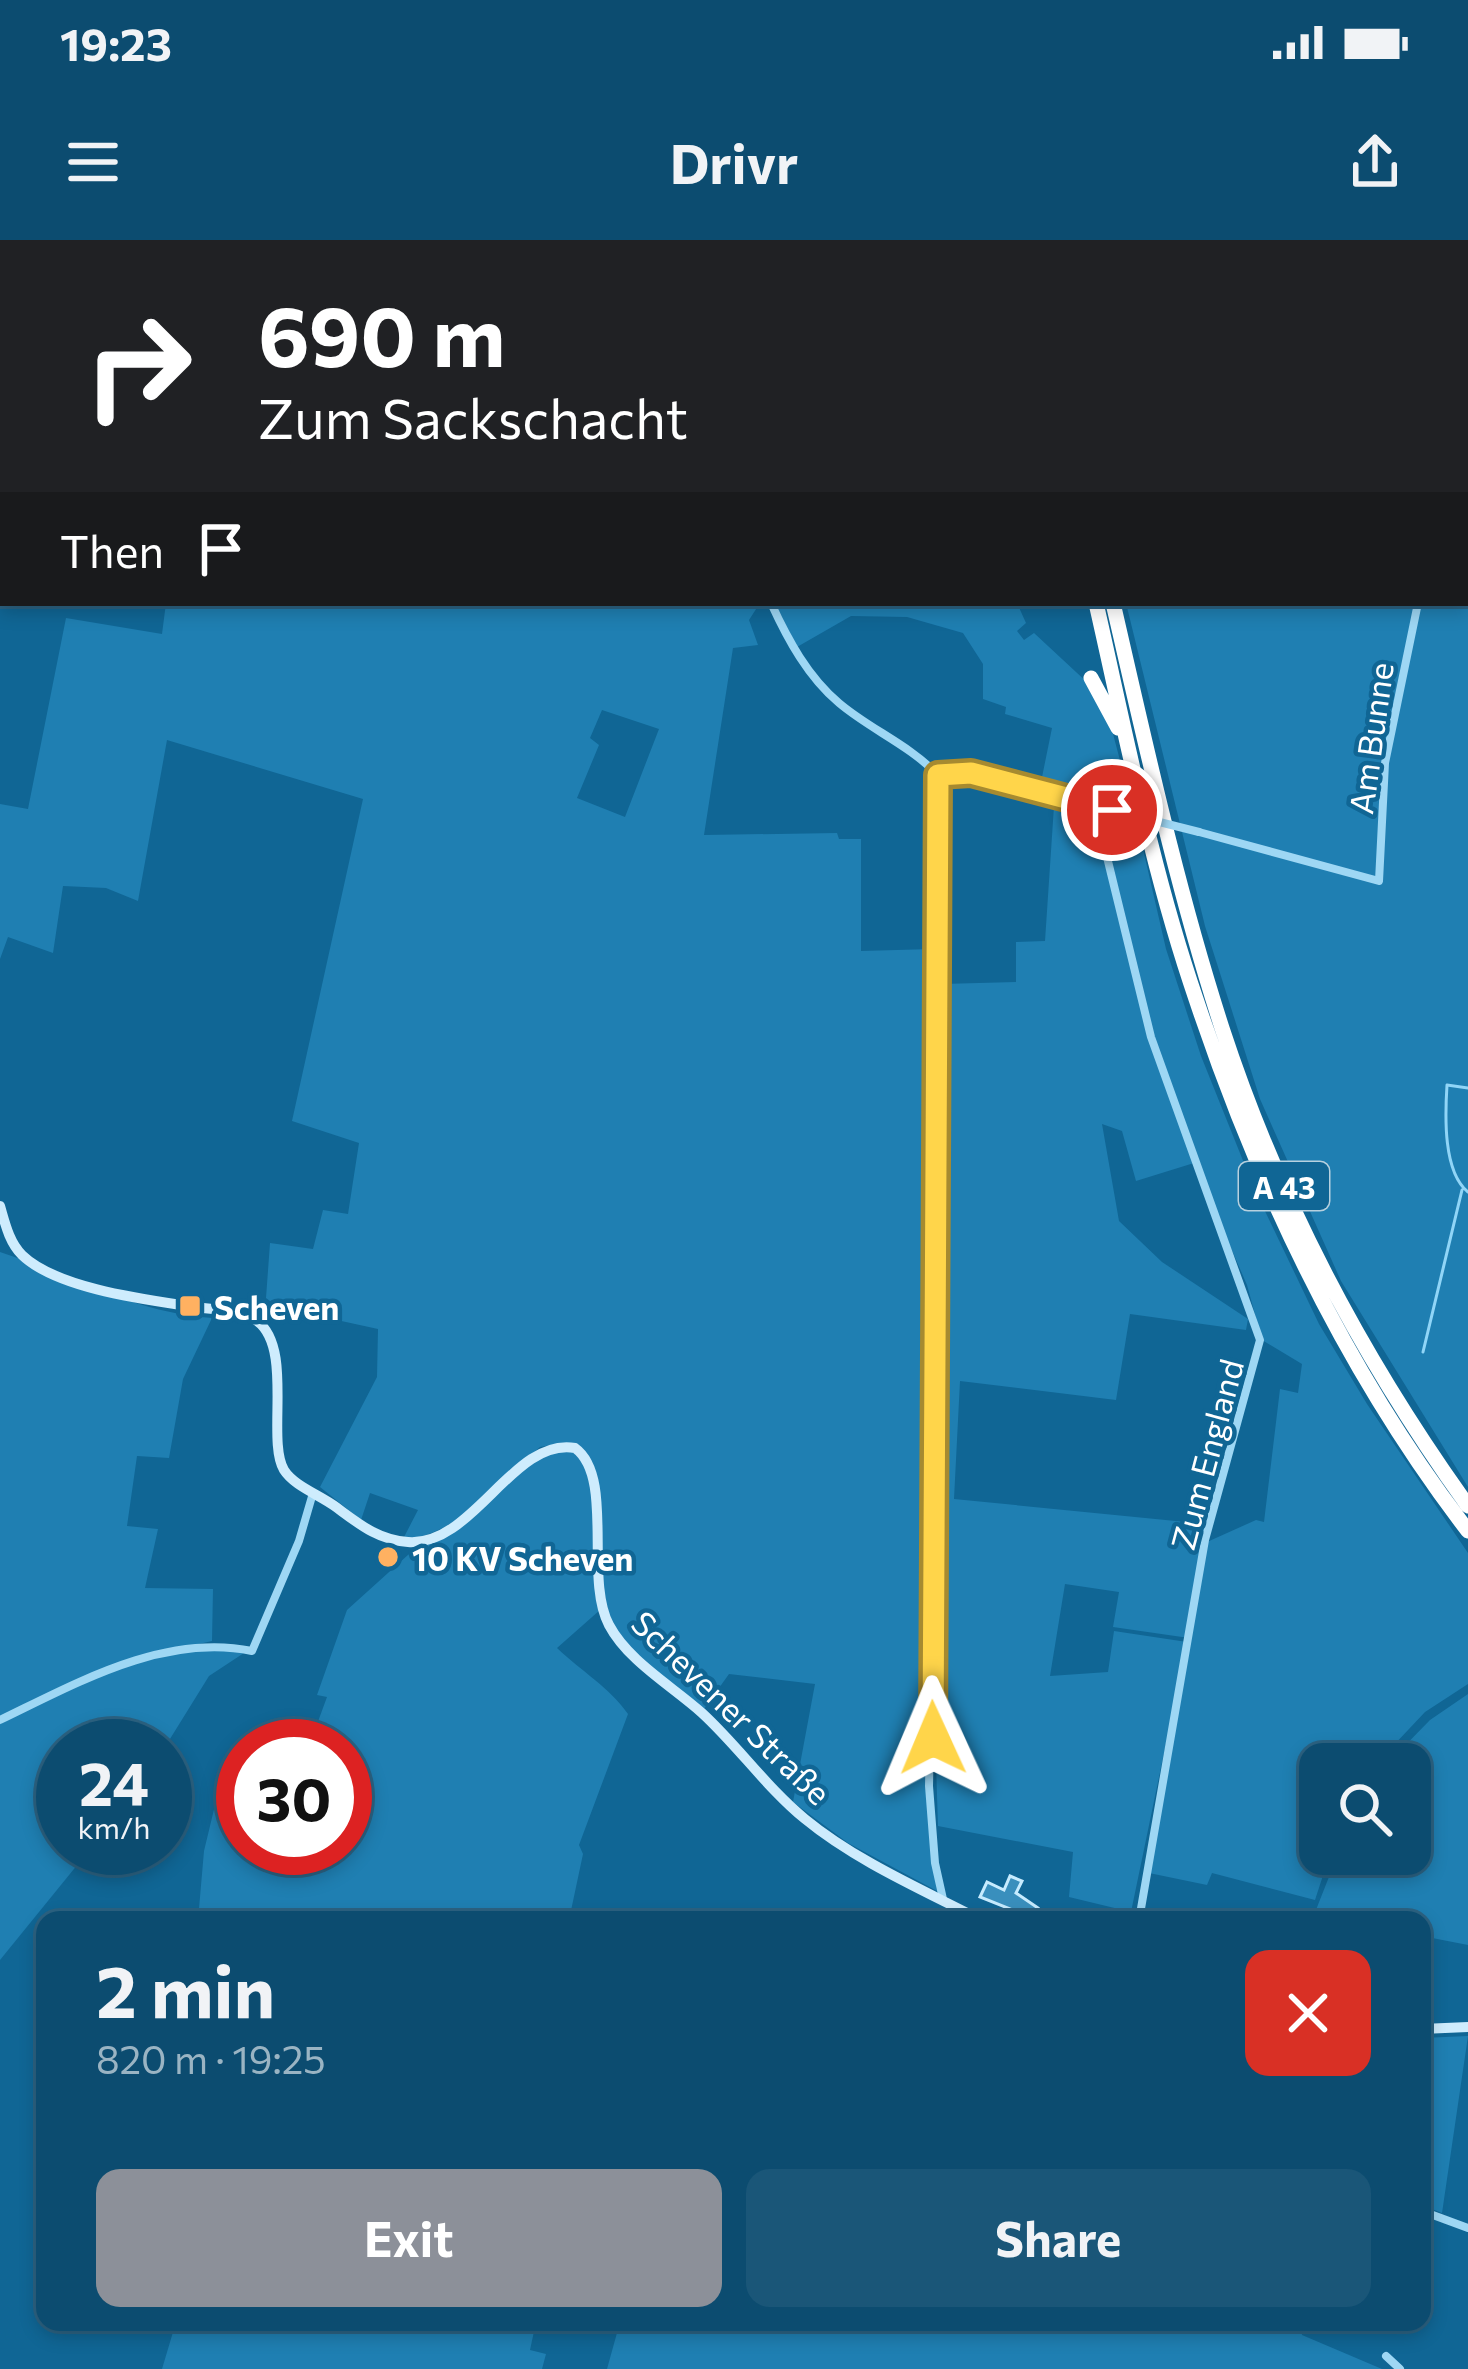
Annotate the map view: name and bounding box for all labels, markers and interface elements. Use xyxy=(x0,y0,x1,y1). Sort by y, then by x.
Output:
text: 19:23 xyxy=(60,15,172,70)
icon: menu xyxy=(60,129,126,195)
text: Drivr xyxy=(670,129,798,195)
icon: share xyxy=(1342,129,1408,195)
text: 690 m xyxy=(258,282,505,384)
icon: right xyxy=(60,288,216,444)
text: Zum Sackschacht xyxy=(258,384,688,450)
icon: arrive xyxy=(188,516,254,582)
text: Then xyxy=(60,522,164,577)
street label: Am Bunne xyxy=(1339,659,1401,817)
pin xyxy=(1061,759,1163,861)
icon: arrive xyxy=(1079,777,1145,843)
road number: A 43 xyxy=(1239,1162,1329,1210)
place label: Scheven xyxy=(214,1286,339,1327)
marker: Scheven xyxy=(177,1293,203,1319)
street label: Zum England xyxy=(1161,1354,1251,1554)
place label: 10 KV Scheven xyxy=(412,1537,633,1578)
marker: 10 KV Scheven xyxy=(375,1544,401,1570)
street label: Schevener Straße xyxy=(624,1602,840,1812)
position arrow xyxy=(870,1675,996,1801)
speed limit sign: 30 xyxy=(216,1719,372,1875)
map controls xyxy=(1299,1743,1431,1875)
button: search xyxy=(1299,1743,1431,1875)
text: 24 xyxy=(79,1745,149,1818)
text: km/h xyxy=(78,1808,150,1845)
text: 2 min xyxy=(96,1945,275,2033)
button: close xyxy=(1245,1950,1371,2076)
text: 820 m · 19:25 xyxy=(96,2034,326,2082)
button: Exit xyxy=(96,2169,722,2307)
button: Share xyxy=(746,2169,1371,2307)

